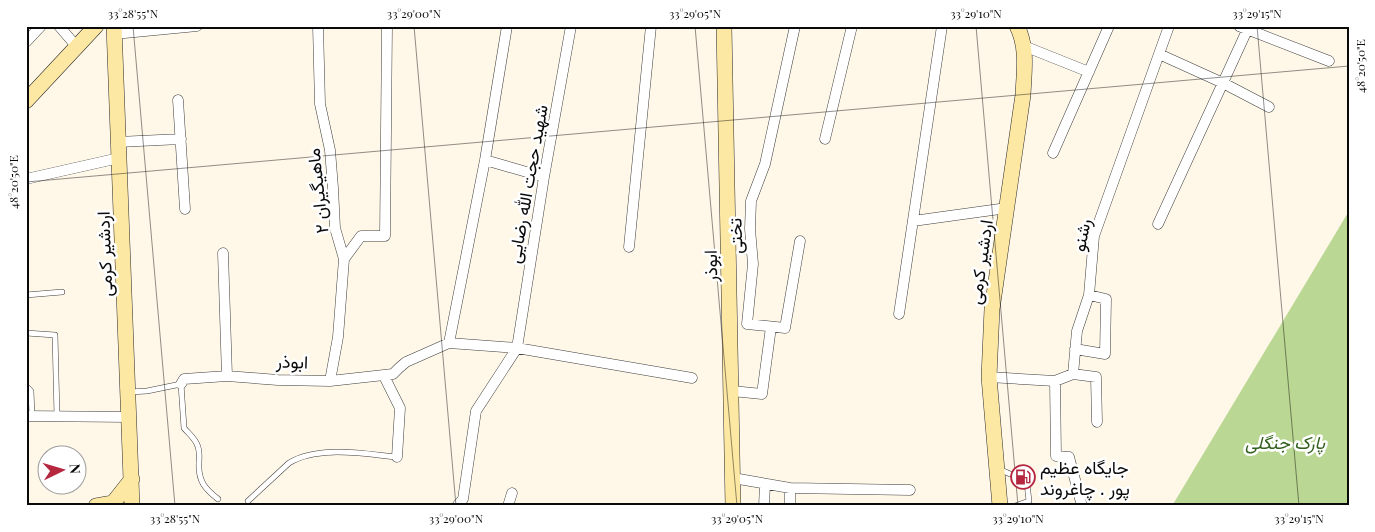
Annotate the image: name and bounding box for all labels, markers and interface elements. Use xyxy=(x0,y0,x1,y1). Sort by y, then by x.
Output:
text: 33°28'55"N xyxy=(108,5,159,21)
text: 33°29'00"N xyxy=(387,5,442,21)
text: 33°29'05"N xyxy=(669,5,722,21)
text: 33°29'10"N xyxy=(950,5,1002,21)
text: 33°29'15"N xyxy=(1232,5,1282,21)
text: 48°20'50"E xyxy=(1352,39,1368,93)
street label: شهید حجت الله رضایی xyxy=(501,103,553,265)
street label: ماهیگیران ۲ xyxy=(301,147,333,235)
text: 48°20'50"E xyxy=(5,155,21,209)
street label: اردشیر کرمی xyxy=(91,211,117,297)
street label: رشنو xyxy=(1066,216,1096,254)
street label: تختی xyxy=(722,218,748,254)
street label: اردشیر کرمی xyxy=(962,218,998,306)
street label: ابوذر xyxy=(698,250,722,283)
street label: ابوذر xyxy=(274,348,309,374)
park label: پارک جنگلی xyxy=(1245,430,1325,455)
north arrow xyxy=(38,444,88,494)
place label: جایگاه عظیم پور . چاغروند xyxy=(1040,455,1130,501)
text: N xyxy=(66,463,85,475)
fuel station icon: جایگاه عظیم پور . چاغروند xyxy=(1010,464,1036,490)
text: 33°28'55"N xyxy=(150,510,201,526)
text: 33°29'00"N xyxy=(429,510,484,526)
text: 33°29'05"N xyxy=(711,510,764,526)
text: 33°29'10"N xyxy=(992,510,1044,526)
text: 33°29'15"N xyxy=(1274,510,1324,526)

